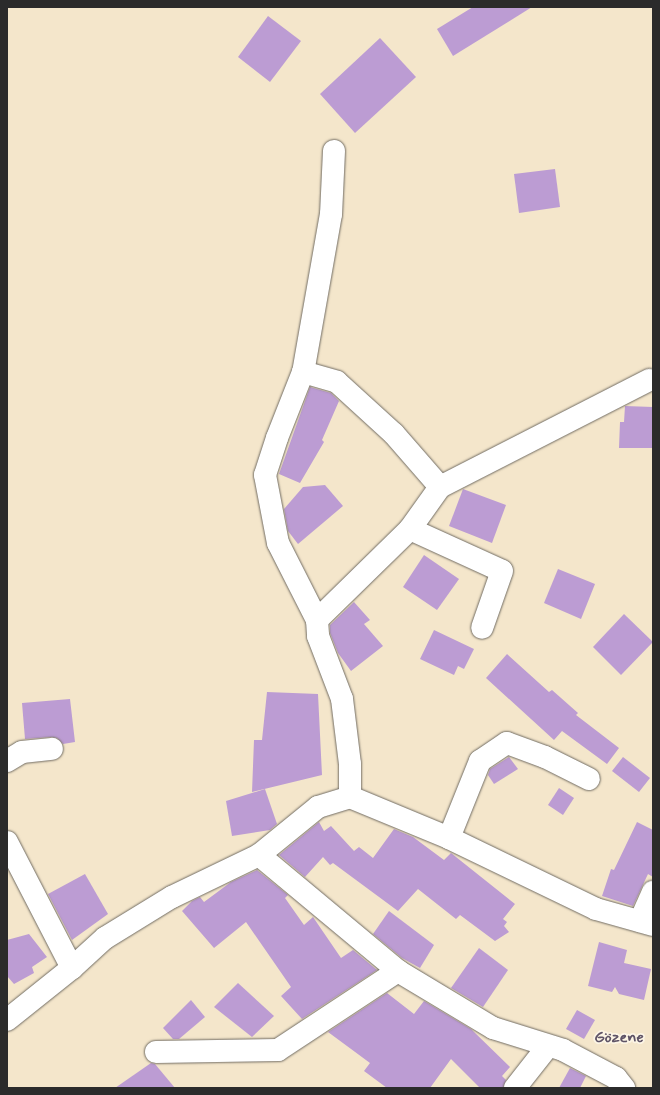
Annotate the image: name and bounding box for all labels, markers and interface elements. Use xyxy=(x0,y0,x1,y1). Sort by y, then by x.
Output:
district label: Gözene xyxy=(594,1028,644,1048)

